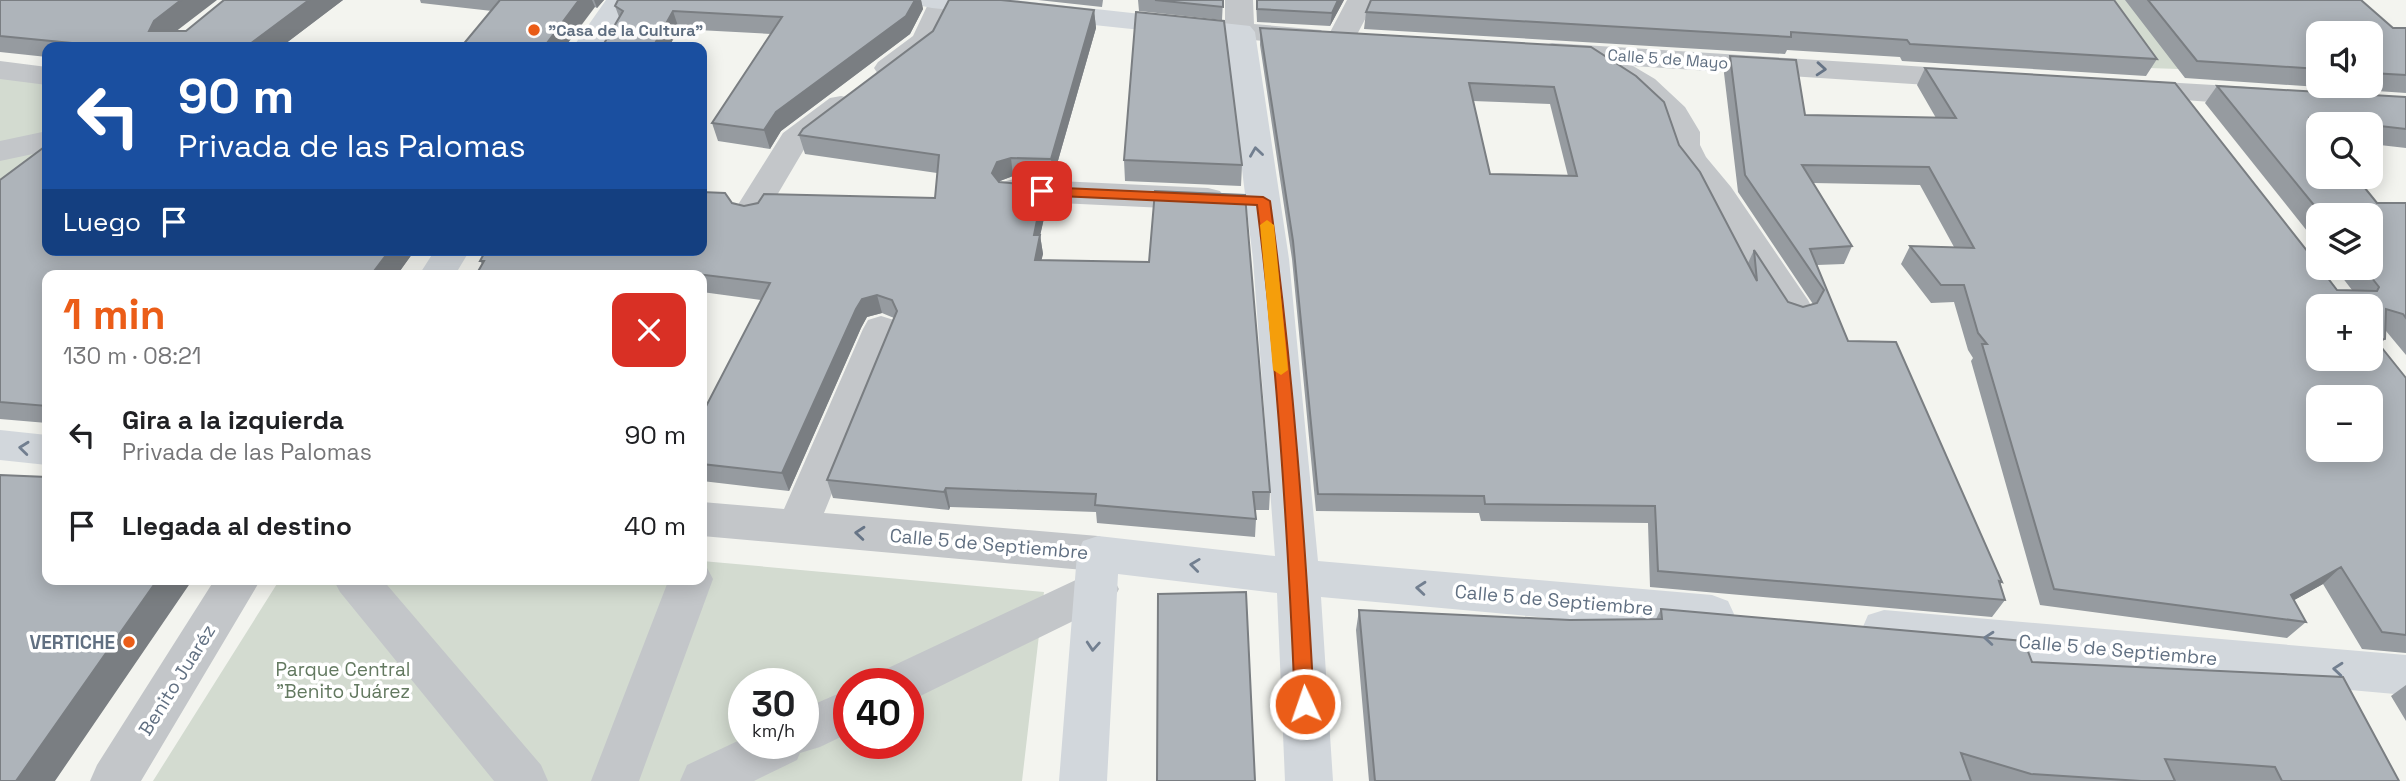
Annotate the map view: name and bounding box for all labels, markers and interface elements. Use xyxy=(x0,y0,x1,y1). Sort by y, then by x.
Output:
place label: "Casa de la Cultura" xyxy=(548,20,703,41)
map controls xyxy=(2306,21,2383,462)
button: sound xyxy=(2306,21,2383,98)
marker: "Casa de la Cultura" xyxy=(526,22,542,38)
street label: Calle 5 de Mayo xyxy=(1607,44,1729,74)
one-way arrow xyxy=(1816,61,1827,76)
text: 90 m xyxy=(178,65,294,127)
icon: left xyxy=(63,70,154,161)
button: search xyxy=(2306,112,2383,189)
text: Privada de las Palomas xyxy=(178,126,526,166)
one-way arrow xyxy=(1249,146,1264,158)
pin xyxy=(1012,161,1072,221)
icon: arrive xyxy=(1023,172,1061,210)
icon: arrive xyxy=(155,203,193,241)
button: layers xyxy=(2306,203,2383,280)
text: Luego xyxy=(63,205,141,239)
text: 1 min xyxy=(63,288,166,341)
button: close xyxy=(612,293,686,367)
button: + xyxy=(2306,294,2383,371)
text: 130 m · 08:21 xyxy=(63,341,201,371)
button: − xyxy=(2306,385,2383,462)
text: Gira a la izquierda xyxy=(122,403,344,437)
icon: left xyxy=(63,416,101,454)
text: 90 m xyxy=(624,418,686,452)
text: Privada de las Palomas xyxy=(122,437,372,467)
one-way arrow xyxy=(18,440,29,455)
icon: arrive xyxy=(63,507,101,545)
text: Llegada al destino xyxy=(122,509,352,543)
text: 40 m xyxy=(624,509,686,543)
street label: Calle 5 de Septiembre xyxy=(889,523,1089,565)
one-way arrow xyxy=(854,526,865,541)
one-way arrow xyxy=(1189,557,1201,572)
street label: Calle 5 de Septiembre xyxy=(1454,579,1654,621)
one-way arrow xyxy=(1415,581,1426,596)
street label: Benito Juaréz xyxy=(133,620,221,740)
street label: Calle 5 de Septiembre xyxy=(2018,629,2218,671)
place label: VERTICHE xyxy=(30,630,115,655)
one-way arrow xyxy=(1984,631,1995,646)
marker: VERTICHE xyxy=(121,634,137,650)
one-way arrow xyxy=(1086,641,1101,652)
park label: Parque Central "Benito Juárez xyxy=(276,657,410,704)
one-way arrow xyxy=(2332,662,2343,677)
position arrow xyxy=(1268,667,1342,741)
speed limit sign: 40 xyxy=(833,668,924,759)
text: 30 xyxy=(752,682,795,726)
text: km/h xyxy=(752,719,795,742)

